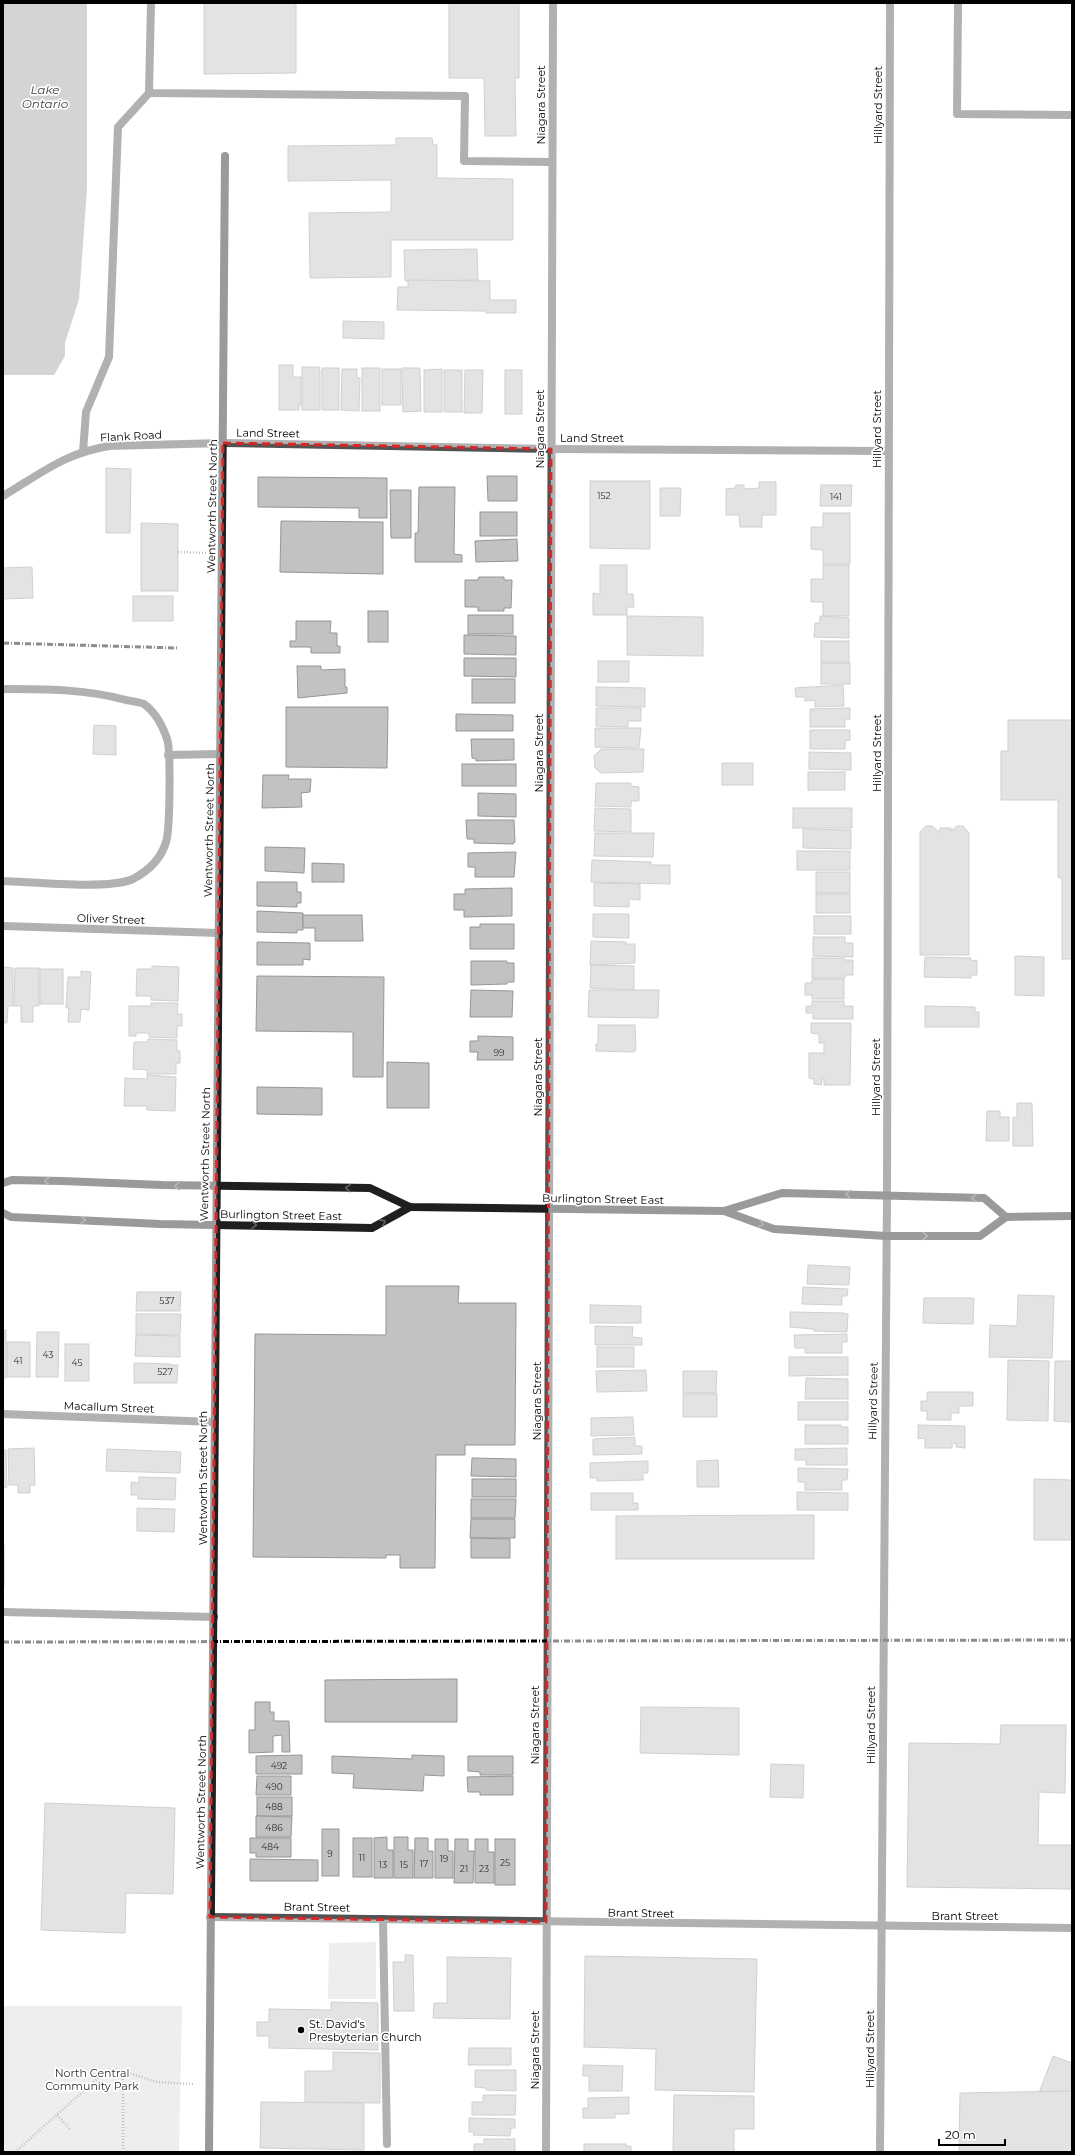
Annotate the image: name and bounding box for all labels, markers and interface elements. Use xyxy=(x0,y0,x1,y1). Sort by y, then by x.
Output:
street label: Niagara Street xyxy=(534,65,548,145)
street label: Hillyard Street xyxy=(871,66,885,144)
water label: Lake Ontario xyxy=(22,82,69,111)
street label: Niagara Street xyxy=(533,389,547,469)
street label: Hillyard Street xyxy=(870,390,884,468)
street label: Land Street xyxy=(236,425,301,441)
street label: Flank Road xyxy=(100,427,162,445)
street label: Land Street xyxy=(560,431,625,445)
street label: Wentworth Street North xyxy=(204,439,220,573)
house number: 152 xyxy=(597,490,611,501)
house number: 141 xyxy=(830,491,842,502)
street label: Niagara Street xyxy=(532,713,546,793)
street label: Hillyard Street xyxy=(870,714,884,792)
street label: Wentworth Street North xyxy=(201,763,217,897)
street label: Oliver Street xyxy=(77,911,146,927)
street label: Niagara Street xyxy=(531,1037,545,1117)
street label: Hillyard Street xyxy=(869,1038,883,1116)
house number: 99 xyxy=(494,1047,505,1058)
street label: Wentworth Street North xyxy=(197,1087,213,1221)
one-way arrow xyxy=(44,1177,50,1185)
one-way arrow xyxy=(174,1182,180,1190)
one-way arrow xyxy=(345,1184,351,1192)
one-way arrow xyxy=(845,1190,851,1198)
street label: Burlington Street East xyxy=(542,1191,665,1207)
one-way arrow xyxy=(971,1193,977,1202)
street label: Burlington Street East xyxy=(220,1207,343,1223)
one-way arrow xyxy=(80,1216,86,1225)
one-way arrow xyxy=(379,1219,386,1226)
one-way arrow xyxy=(757,1219,764,1228)
one-way arrow xyxy=(251,1221,257,1230)
one-way arrow xyxy=(922,1232,928,1240)
house number: 537 xyxy=(159,1295,175,1306)
house number: 43 xyxy=(43,1349,53,1360)
house number: 41 xyxy=(14,1355,22,1366)
house number: 45 xyxy=(71,1357,83,1368)
street label: Niagara Street xyxy=(530,1361,544,1441)
street label: Hillyard Street xyxy=(865,1361,881,1440)
house number: 527 xyxy=(157,1366,173,1377)
street label: Macallum Street xyxy=(63,1398,155,1416)
street label: Wentworth Street North xyxy=(196,1411,210,1545)
street label: Niagara Street xyxy=(528,1685,542,1765)
street label: Hillyard Street xyxy=(864,1686,878,1764)
street label: Wentworth Street North xyxy=(193,1735,209,1869)
house number: 492 xyxy=(271,1760,287,1771)
house number: 490 xyxy=(265,1781,283,1792)
house number: 488 xyxy=(265,1801,283,1812)
house number: 486 xyxy=(265,1822,283,1833)
house number: 484 xyxy=(261,1841,279,1852)
house number: 9 xyxy=(327,1848,333,1859)
house number: 11 xyxy=(359,1852,365,1863)
house number: 19 xyxy=(440,1853,449,1864)
house number: 25 xyxy=(500,1857,510,1868)
house number: 17 xyxy=(420,1858,428,1869)
house number: 13 xyxy=(379,1859,387,1870)
house number: 15 xyxy=(400,1859,408,1870)
house number: 21 xyxy=(460,1863,468,1874)
house number: 23 xyxy=(479,1863,489,1874)
street label: Brant Street xyxy=(283,1899,351,1915)
street label: Brant Street xyxy=(607,1905,675,1921)
street label: Brant Street xyxy=(932,1909,999,1923)
street label: Niagara Street xyxy=(528,2010,542,2090)
street label: Hillyard Street xyxy=(863,2010,877,2088)
place label: St. David's Presbyterian Church xyxy=(309,2017,422,2044)
marker: St. David's Presbyterian Church xyxy=(296,2025,306,2035)
park label: North Central Community Park xyxy=(45,2066,139,2093)
scale bar xyxy=(939,2121,1005,2147)
text: 20 m xyxy=(945,2127,976,2142)

